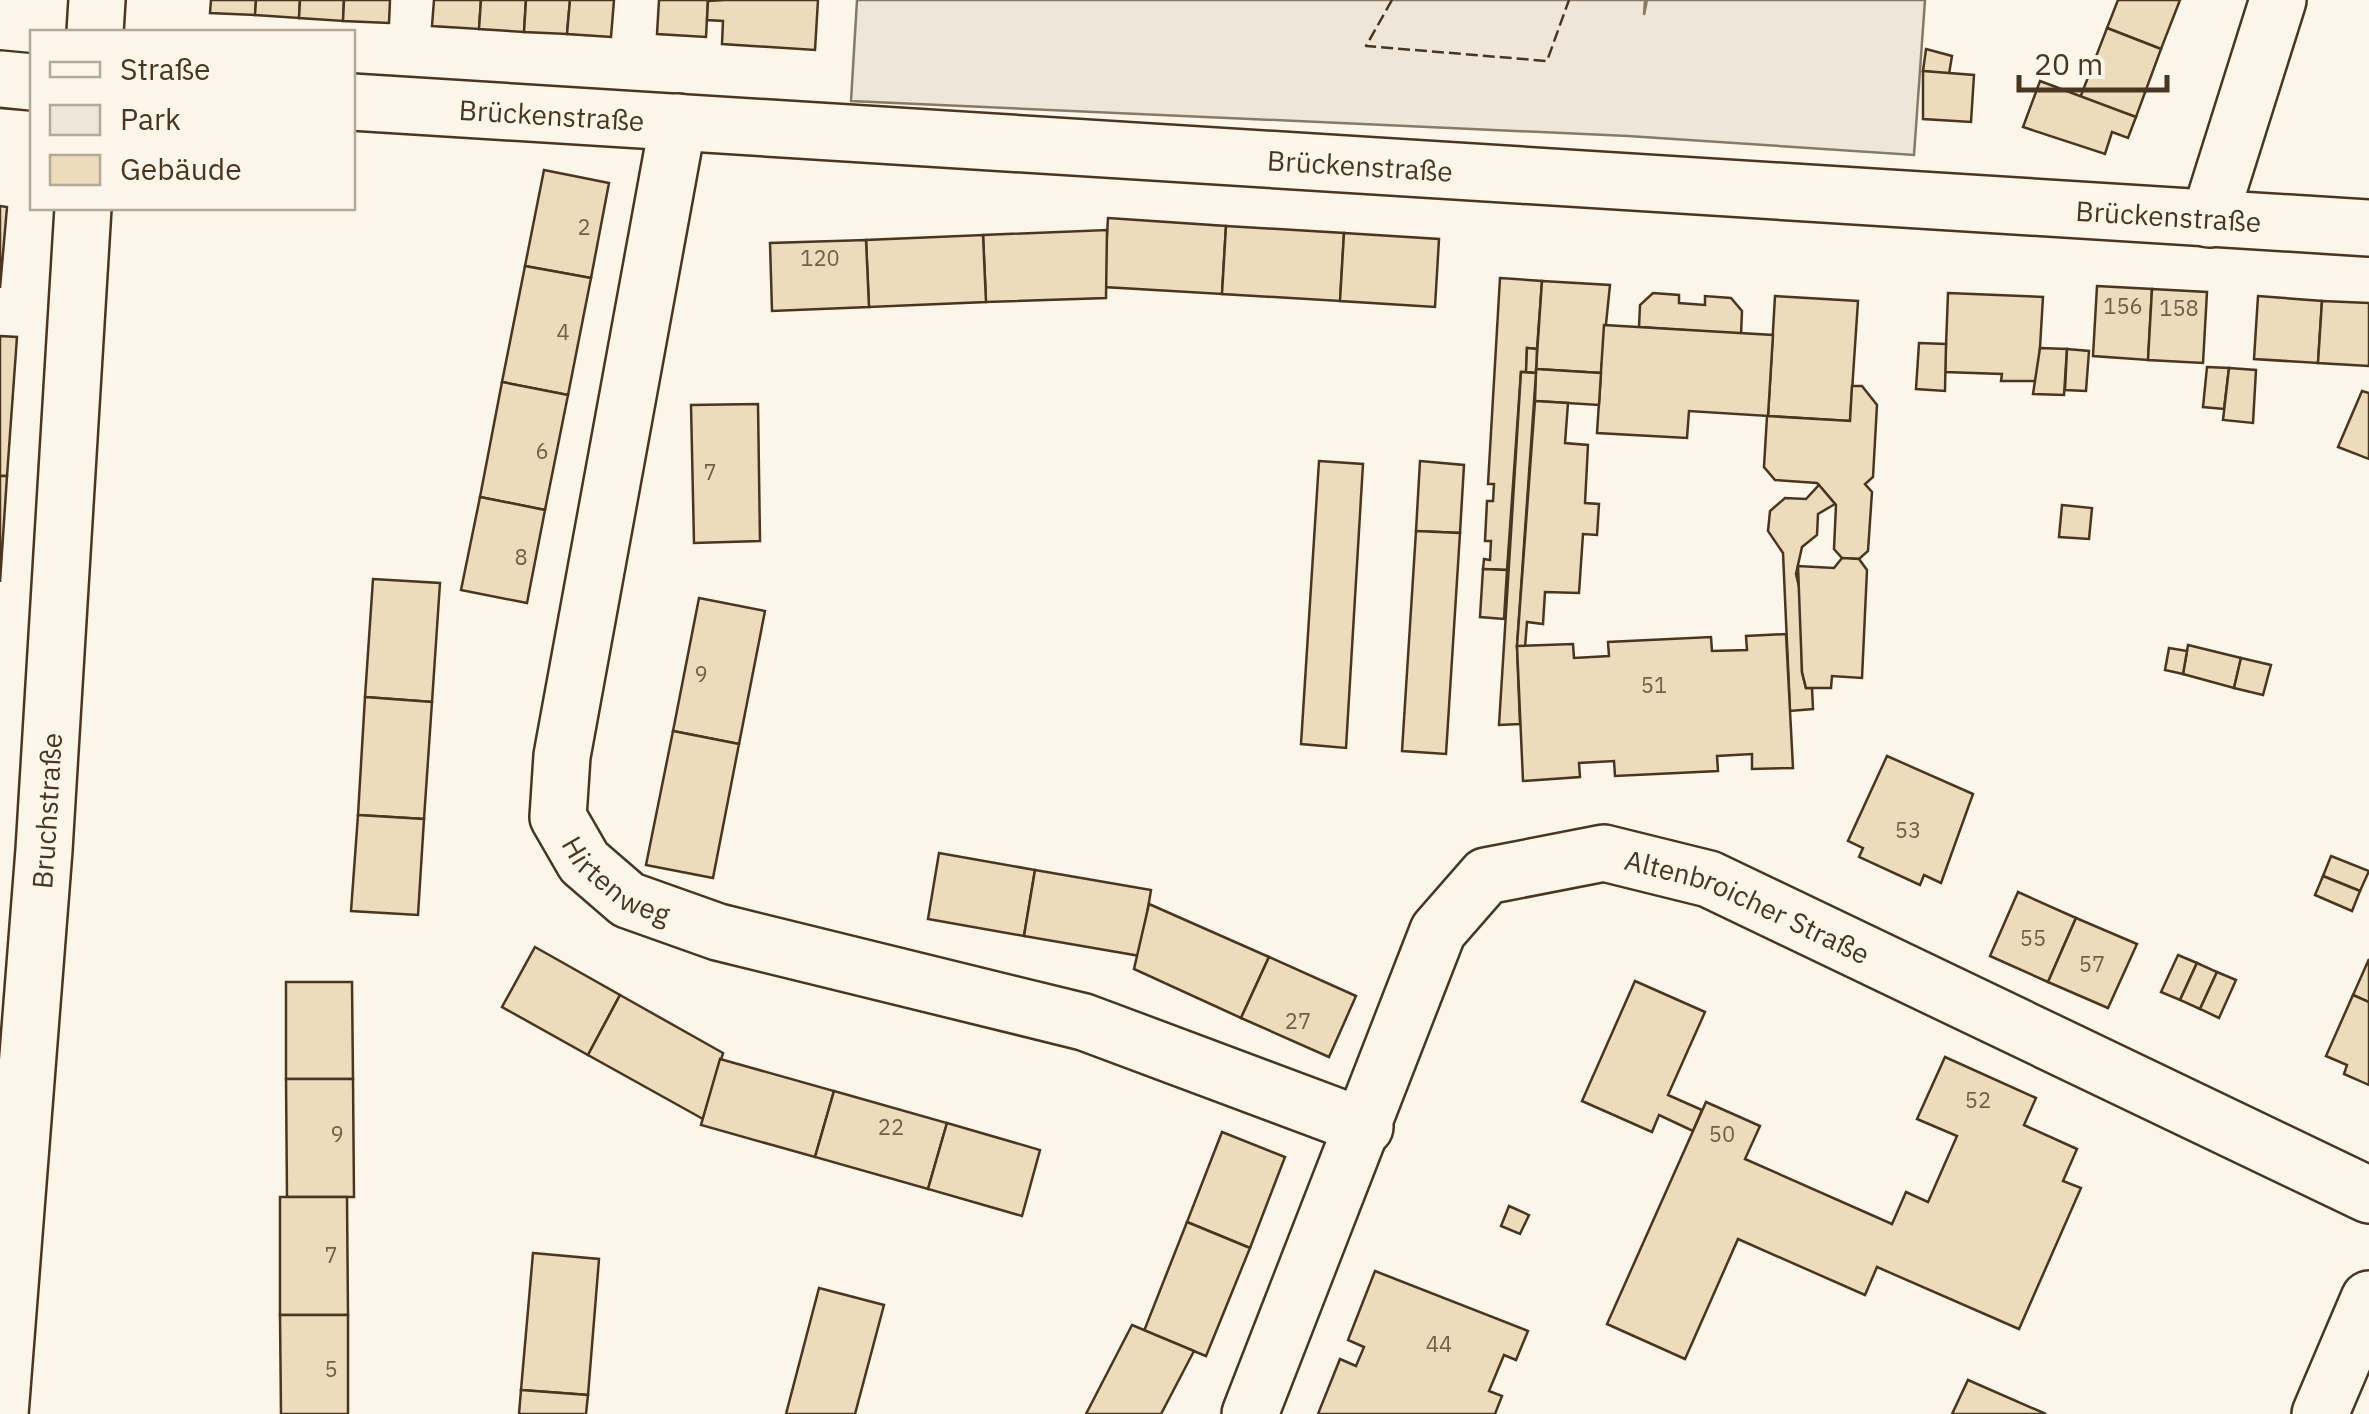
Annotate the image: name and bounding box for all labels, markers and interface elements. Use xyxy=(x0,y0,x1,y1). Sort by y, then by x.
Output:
legend xyxy=(30,30,355,210)
scale bar xyxy=(2019,30,2166,92)
text: 20 m xyxy=(2034,44,2103,83)
text: Straße xyxy=(120,49,211,88)
street label: Brückenstraße xyxy=(458,90,646,139)
text: Park xyxy=(120,99,181,138)
street label: Brückenstraße xyxy=(1266,141,1454,189)
text: Gebäude xyxy=(120,149,242,188)
street label: Brückenstraße xyxy=(2075,191,2262,240)
house number: 2 xyxy=(577,212,591,241)
house number: 120 xyxy=(800,243,840,272)
house number: 156 xyxy=(2103,291,2143,320)
house number: 158 xyxy=(2159,293,2199,322)
house number: 4 xyxy=(556,317,570,346)
house number: 6 xyxy=(535,436,549,465)
house number: 7 xyxy=(703,457,717,486)
house number: 8 xyxy=(514,542,528,571)
house number: 9 xyxy=(694,659,708,688)
house number: 51 xyxy=(1641,670,1667,699)
street label: Bruchstraße xyxy=(23,732,70,890)
house number: 53 xyxy=(1895,815,1921,844)
street label: Hirtenweg xyxy=(554,829,676,932)
street label: Altenbroicher Straße xyxy=(1621,840,1876,972)
house number: 55 xyxy=(2020,923,2046,952)
house number: 57 xyxy=(2079,949,2105,978)
house number: 27 xyxy=(1285,1006,1311,1035)
house number: 52 xyxy=(1965,1085,1991,1114)
house number: 22 xyxy=(878,1112,904,1141)
house number: 9 xyxy=(330,1119,344,1148)
house number: 50 xyxy=(1709,1119,1735,1148)
house number: 7 xyxy=(324,1240,338,1269)
house number: 44 xyxy=(1426,1329,1452,1358)
house number: 5 xyxy=(324,1354,338,1383)

